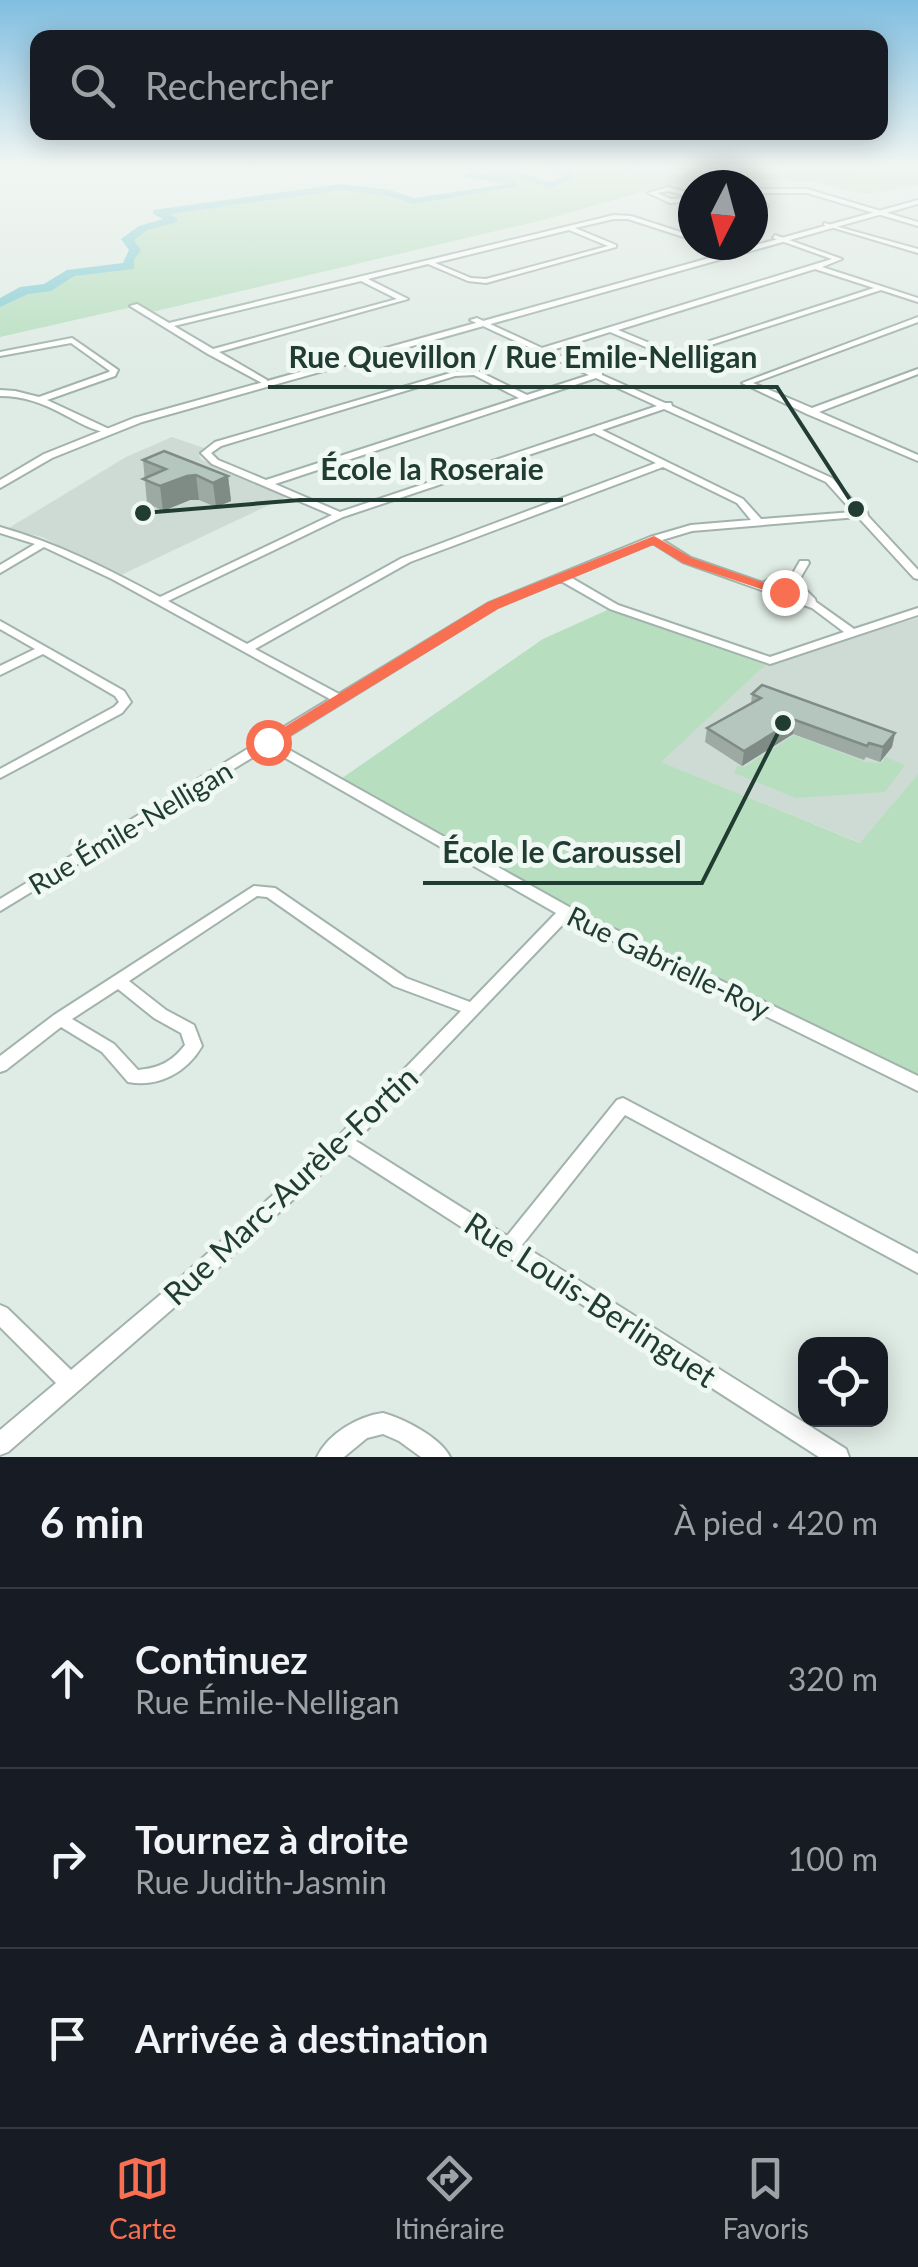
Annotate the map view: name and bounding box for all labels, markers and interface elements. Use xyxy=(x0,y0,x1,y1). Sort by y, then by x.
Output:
search box xyxy=(30,30,888,140)
icon: search xyxy=(65,58,120,113)
text: Rechercher xyxy=(145,62,333,108)
north arrow xyxy=(678,170,768,260)
callout: Rue Quevillon / Rue Emile-Nelligan xyxy=(268,327,777,387)
text: Rue Quevillon / Rue Emile-Nelligan xyxy=(288,338,758,374)
callout: École la Roseraie xyxy=(300,440,563,500)
text: École la Roseraie xyxy=(320,450,544,486)
route end xyxy=(762,570,808,616)
route start xyxy=(246,720,292,766)
street label: Rue Émile-Nelligan xyxy=(22,753,238,901)
callout: École le Caroussel xyxy=(423,823,702,883)
text: École le Caroussel xyxy=(442,833,682,869)
street label: Rue Gabrielle-Roy xyxy=(562,898,776,1026)
street label: Rue Marc-Aurèle-Fortin xyxy=(155,1057,425,1313)
street label: Rue Louis-Berlinguet xyxy=(458,1203,724,1395)
map controls xyxy=(798,1337,888,1427)
button: locate xyxy=(798,1337,888,1427)
text: 6 min xyxy=(40,1497,144,1547)
text: À pied · 420 m xyxy=(674,1503,878,1542)
text: Continuez xyxy=(135,1636,308,1682)
icon: ahead xyxy=(40,1651,95,1706)
text: 320 m xyxy=(788,1659,878,1698)
text: Rue Émile-Nelligan xyxy=(135,1682,400,1721)
text: Tournez à droite xyxy=(135,1816,409,1862)
icon: right xyxy=(40,1831,95,1886)
text: 100 m xyxy=(788,1839,878,1878)
text: Rue Judith-Jasmin xyxy=(135,1862,387,1901)
icon: arrive xyxy=(40,2011,95,2066)
text: Arrivée à destination xyxy=(135,2015,488,2061)
tab: Carte xyxy=(109,2151,177,2245)
tab: Itinéraire xyxy=(395,2151,505,2245)
tab: Favoris xyxy=(723,2151,809,2245)

